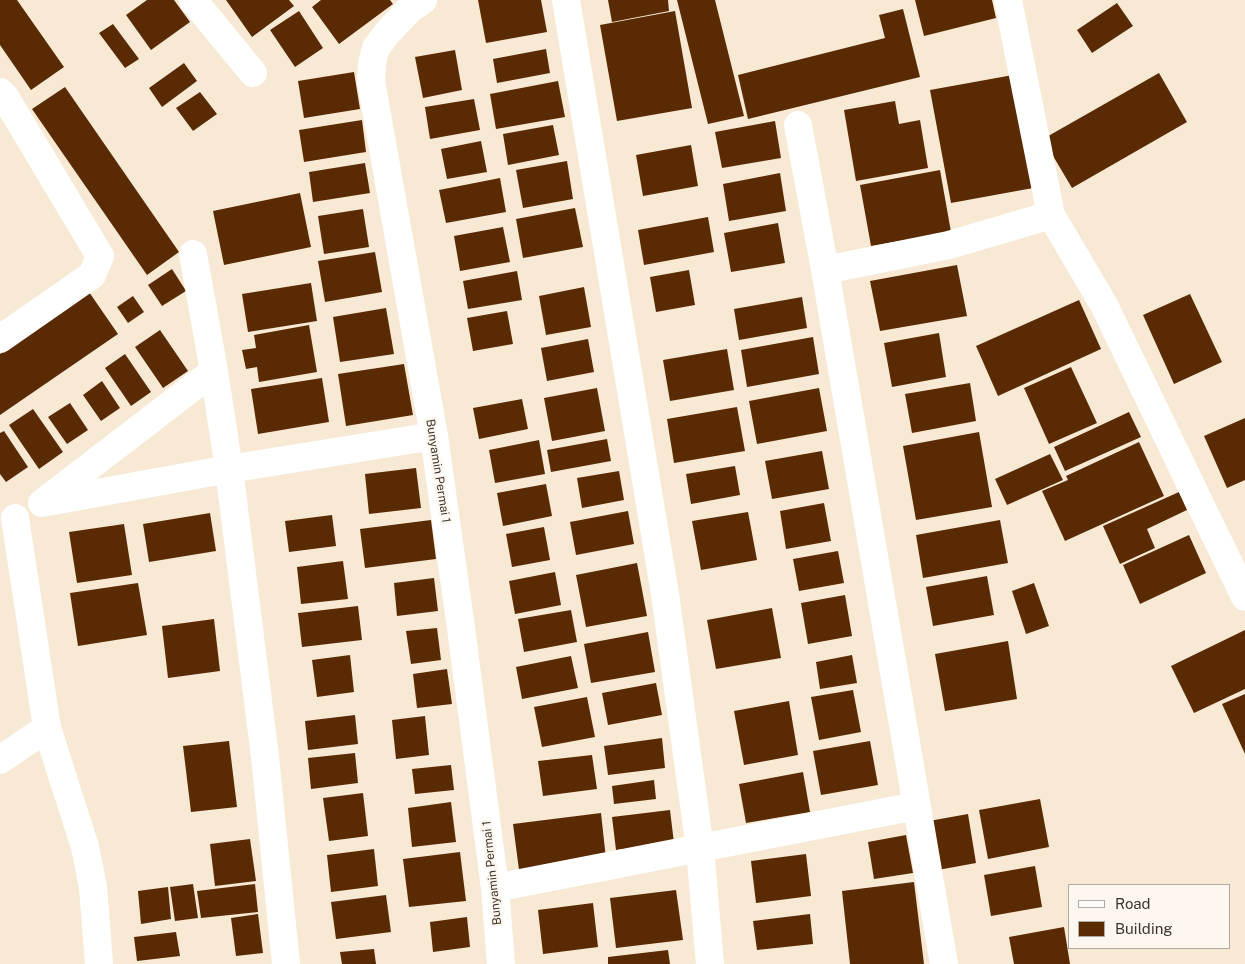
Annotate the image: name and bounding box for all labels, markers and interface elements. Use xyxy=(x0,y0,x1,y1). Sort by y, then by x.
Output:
street label: Bunyamin Permai 1 xyxy=(423,418,453,524)
street label: Bunyamin Permai 1 xyxy=(479,820,505,926)
legend xyxy=(1068,884,1230,949)
text: Road xyxy=(1115,895,1151,912)
text: Building xyxy=(1115,920,1173,937)

